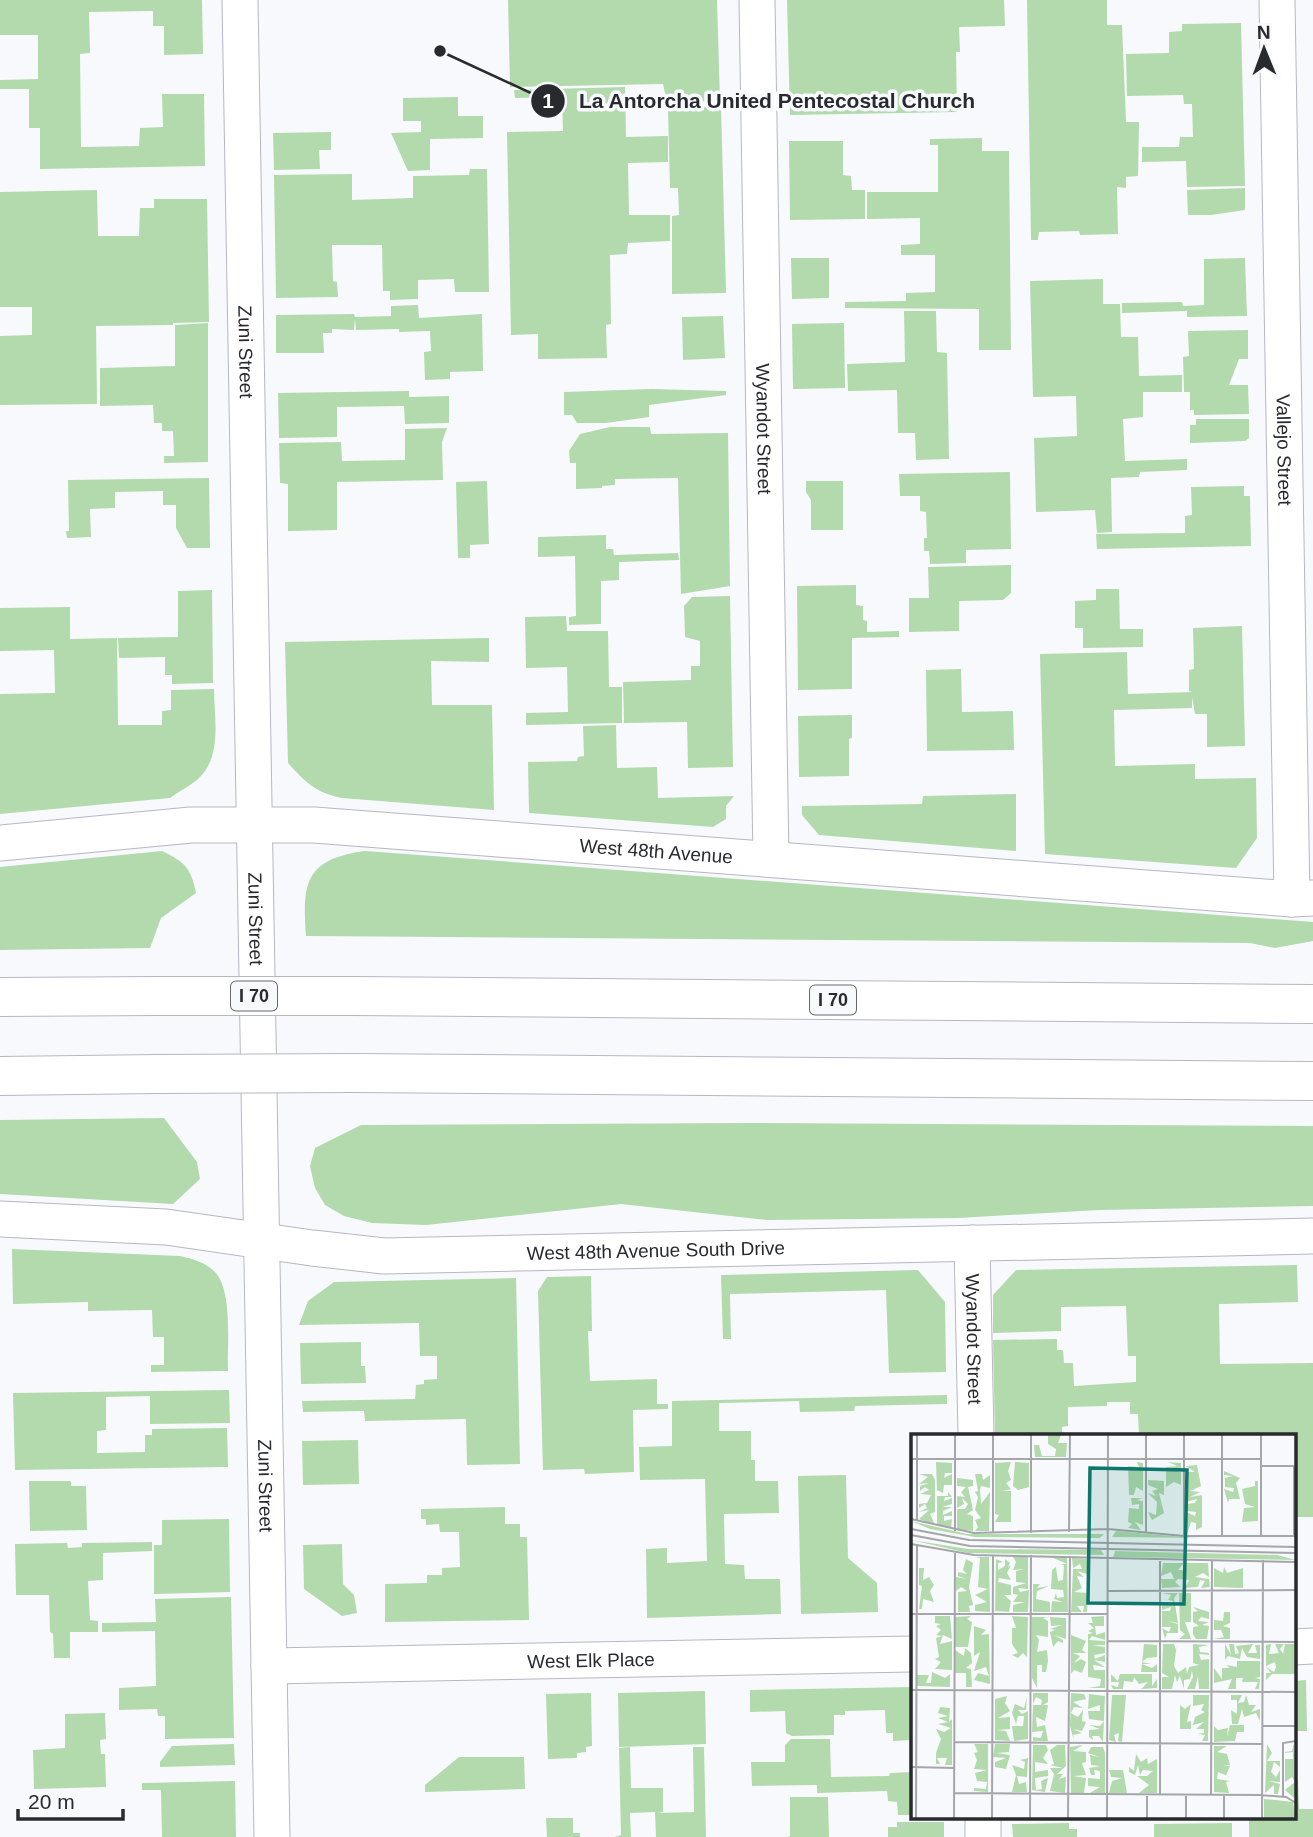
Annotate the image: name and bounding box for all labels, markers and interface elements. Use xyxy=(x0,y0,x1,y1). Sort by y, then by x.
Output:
north arrow xyxy=(1229,14,1299,84)
text: N xyxy=(1257,22,1271,43)
callout: La Antorcha United Pentecostal Church xyxy=(530,80,990,122)
text: 1 xyxy=(542,89,554,112)
text: La Antorcha United Pentecostal Church xyxy=(579,89,975,112)
street label: Zuni Street xyxy=(234,305,257,399)
street label: Wyandot Street xyxy=(752,363,775,495)
street label: Vallejo Street xyxy=(1273,394,1295,507)
street label: West 48th Avenue xyxy=(579,835,734,868)
street label: Zuni Street xyxy=(244,872,267,966)
road number: I 70 xyxy=(231,981,277,1010)
road number: I 70 xyxy=(810,986,856,1015)
street label: West 48th Avenue South Drive xyxy=(526,1237,785,1264)
street label: Wyandot Street xyxy=(962,1273,985,1405)
inset map xyxy=(911,1434,1296,1820)
street label: Zuni Street xyxy=(254,1439,277,1533)
street label: West Elk Place xyxy=(527,1649,655,1672)
scale bar xyxy=(18,1778,122,1822)
text: 20 m xyxy=(28,1790,75,1813)

